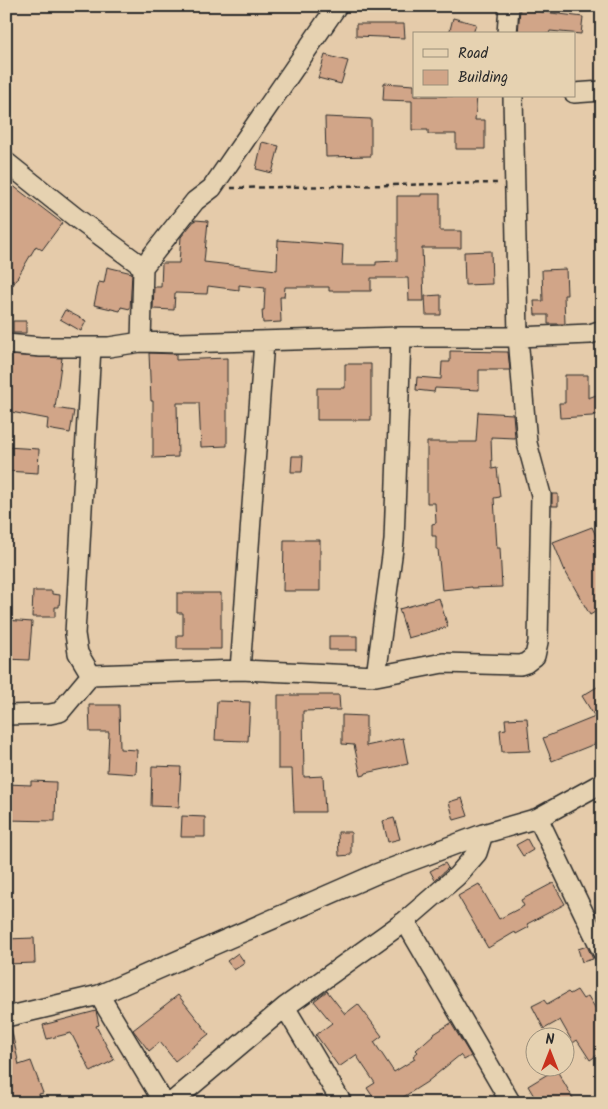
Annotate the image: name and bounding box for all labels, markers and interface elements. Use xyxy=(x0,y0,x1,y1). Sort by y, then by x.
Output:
legend xyxy=(413,32,576,98)
text: Road xyxy=(458,42,489,66)
text: Building xyxy=(458,66,508,90)
north arrow xyxy=(526,1026,576,1076)
text: N xyxy=(546,1029,555,1051)

